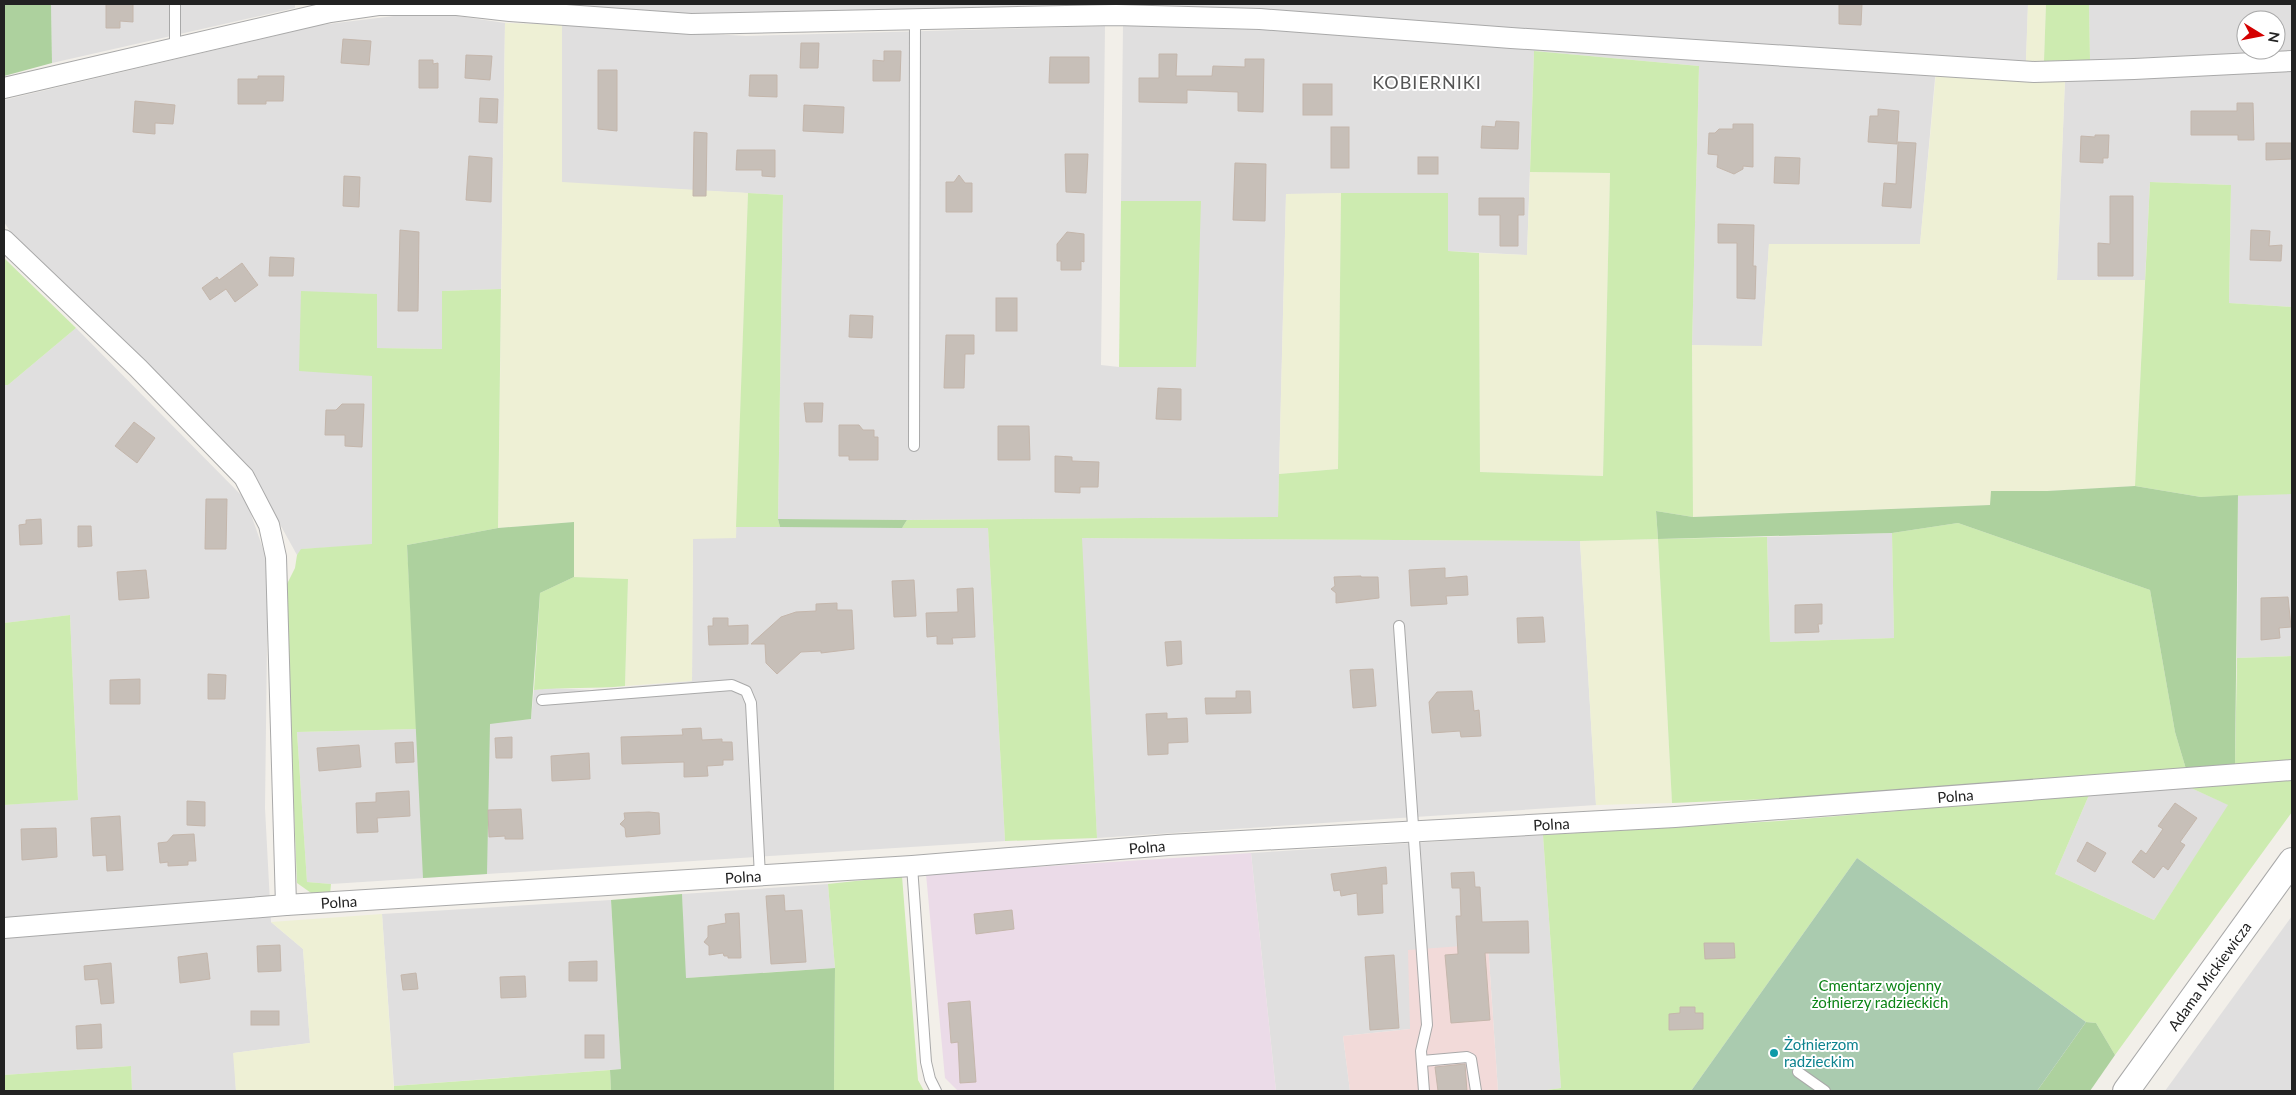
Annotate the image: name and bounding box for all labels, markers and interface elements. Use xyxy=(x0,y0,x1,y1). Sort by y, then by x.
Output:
north arrow xyxy=(2236,10,2286,60)
text: N xyxy=(2265,31,2284,44)
district label: KOBIERNIKI xyxy=(1372,71,1482,93)
street label: Polna xyxy=(1937,785,1974,806)
street label: Polna xyxy=(1533,814,1570,834)
street label: Polna xyxy=(1128,836,1166,857)
street label: Polna xyxy=(724,866,762,887)
street label: Polna xyxy=(320,892,358,912)
street label: Adama Mickiewicza xyxy=(2164,918,2254,1034)
park label: Cmentarz wojenny żołnierzy radzieckich xyxy=(1812,976,1948,1011)
place label: Żołnierzom radzieckim xyxy=(1784,1035,1859,1070)
marker: Żołnierzom radzieckim xyxy=(1768,1047,1780,1059)

